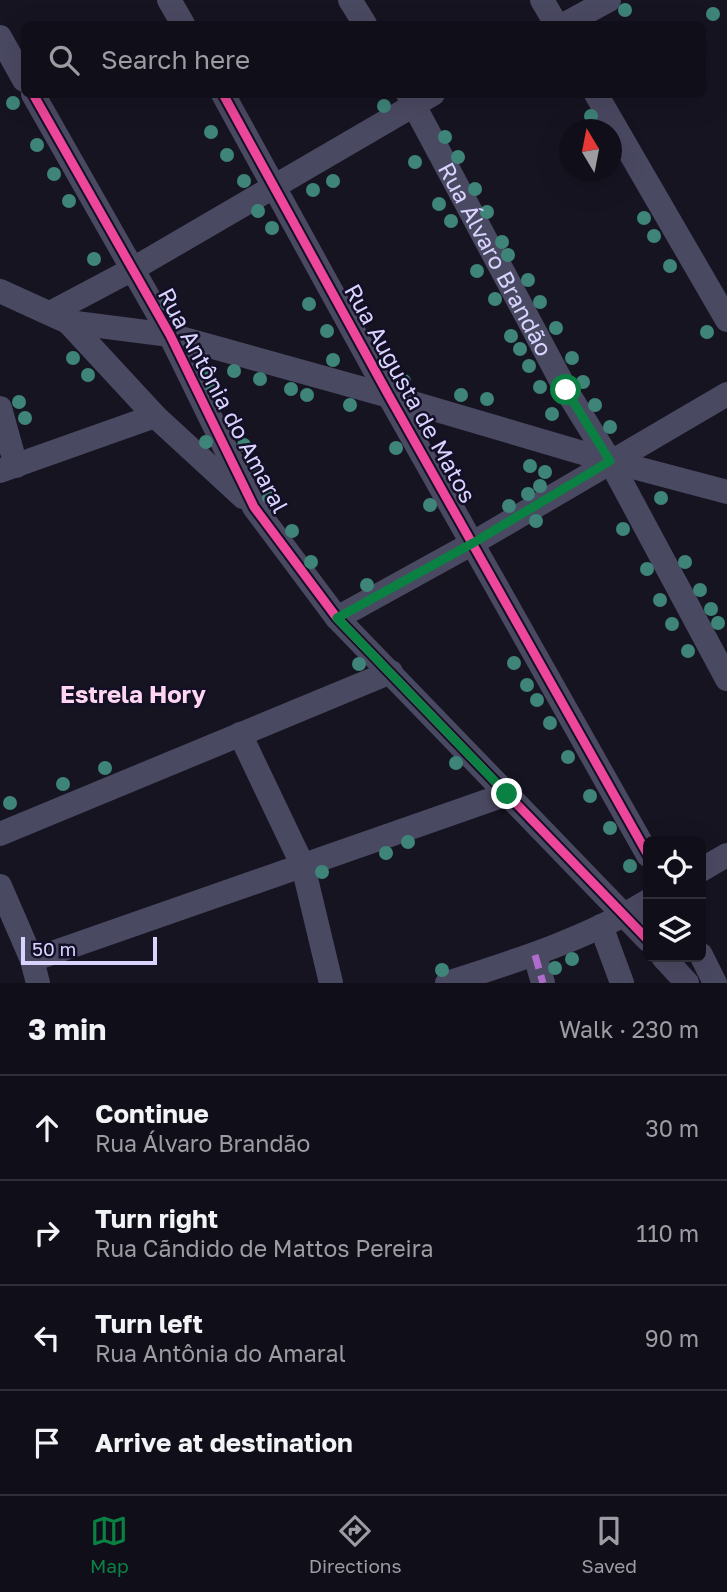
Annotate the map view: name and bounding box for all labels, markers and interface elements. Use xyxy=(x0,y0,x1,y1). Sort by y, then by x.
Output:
search box xyxy=(21,21,706,98)
icon: search xyxy=(45,41,83,79)
text: Search here xyxy=(101,44,250,75)
north arrow xyxy=(559,119,622,182)
street label: Rua Álvaro Brandão xyxy=(433,157,559,361)
street label: Rua Augusta de Matos xyxy=(339,279,483,507)
street label: Rua Antônia do Amaral xyxy=(153,283,295,517)
route start xyxy=(550,374,581,405)
district label: Estrela Hory xyxy=(60,679,207,708)
route end xyxy=(491,778,522,809)
map controls xyxy=(643,836,706,962)
button: locate xyxy=(643,836,706,899)
button: layers xyxy=(643,899,706,962)
scale bar xyxy=(21,934,158,966)
text: 50 m xyxy=(32,937,76,960)
text: 3 min xyxy=(28,1011,106,1047)
text: Walk · 230 m xyxy=(559,1015,699,1043)
text: Continue xyxy=(95,1098,209,1129)
icon: ahead xyxy=(28,1109,66,1147)
text: 30 m xyxy=(645,1114,699,1142)
text: Rua Álvaro Brandão xyxy=(95,1129,310,1157)
text: Turn right xyxy=(95,1203,218,1234)
icon: right xyxy=(28,1214,66,1252)
text: 110 m xyxy=(636,1219,699,1247)
text: Rua Cãndido de Mattos Pereira xyxy=(95,1234,433,1262)
text: Turn left xyxy=(95,1308,203,1339)
icon: left xyxy=(28,1319,66,1357)
text: 90 m xyxy=(645,1324,699,1352)
text: Rua Antônia do Amaral xyxy=(95,1339,346,1367)
icon: arrive xyxy=(28,1424,66,1462)
text: Arrive at destination xyxy=(95,1427,353,1458)
tab: Map xyxy=(90,1512,129,1577)
tab: Directions xyxy=(309,1512,402,1577)
tab: Saved xyxy=(582,1512,637,1577)

